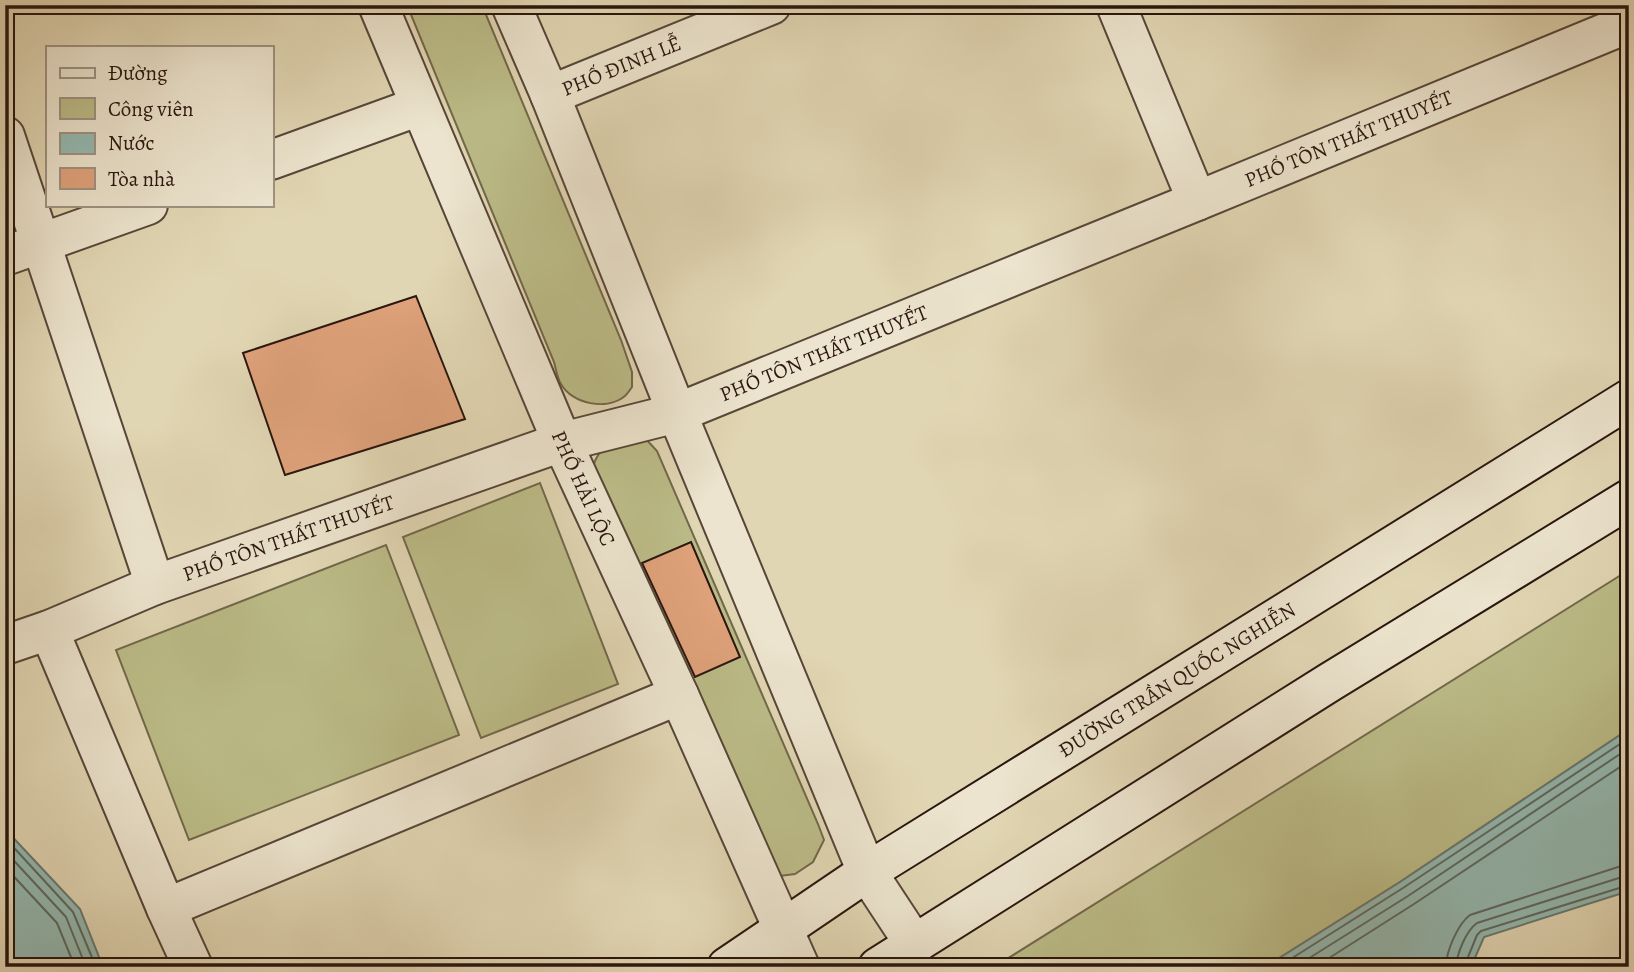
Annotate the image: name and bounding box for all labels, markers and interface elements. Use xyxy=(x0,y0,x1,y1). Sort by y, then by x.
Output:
street label: PHỐ ĐINH LỄ xyxy=(557,29,685,103)
legend xyxy=(46,46,273,206)
text: Đường xyxy=(108,59,168,87)
street label: PHỐ TÔN THẤT THUYẾT xyxy=(1240,83,1457,194)
text: Công viên xyxy=(108,95,194,123)
text: Nước xyxy=(108,129,155,157)
text: Tòa nhà xyxy=(108,165,175,193)
street label: PHỐ TÔN THẤT THUYẾT xyxy=(715,298,932,408)
street label: PHỐ HẢI LỘC xyxy=(545,426,622,550)
street label: PHỐ TÔN THẤT THUYẾT xyxy=(179,488,398,588)
street label: ĐƯỜNG TRẦN QUỐC NGHIỄN xyxy=(1053,595,1301,764)

